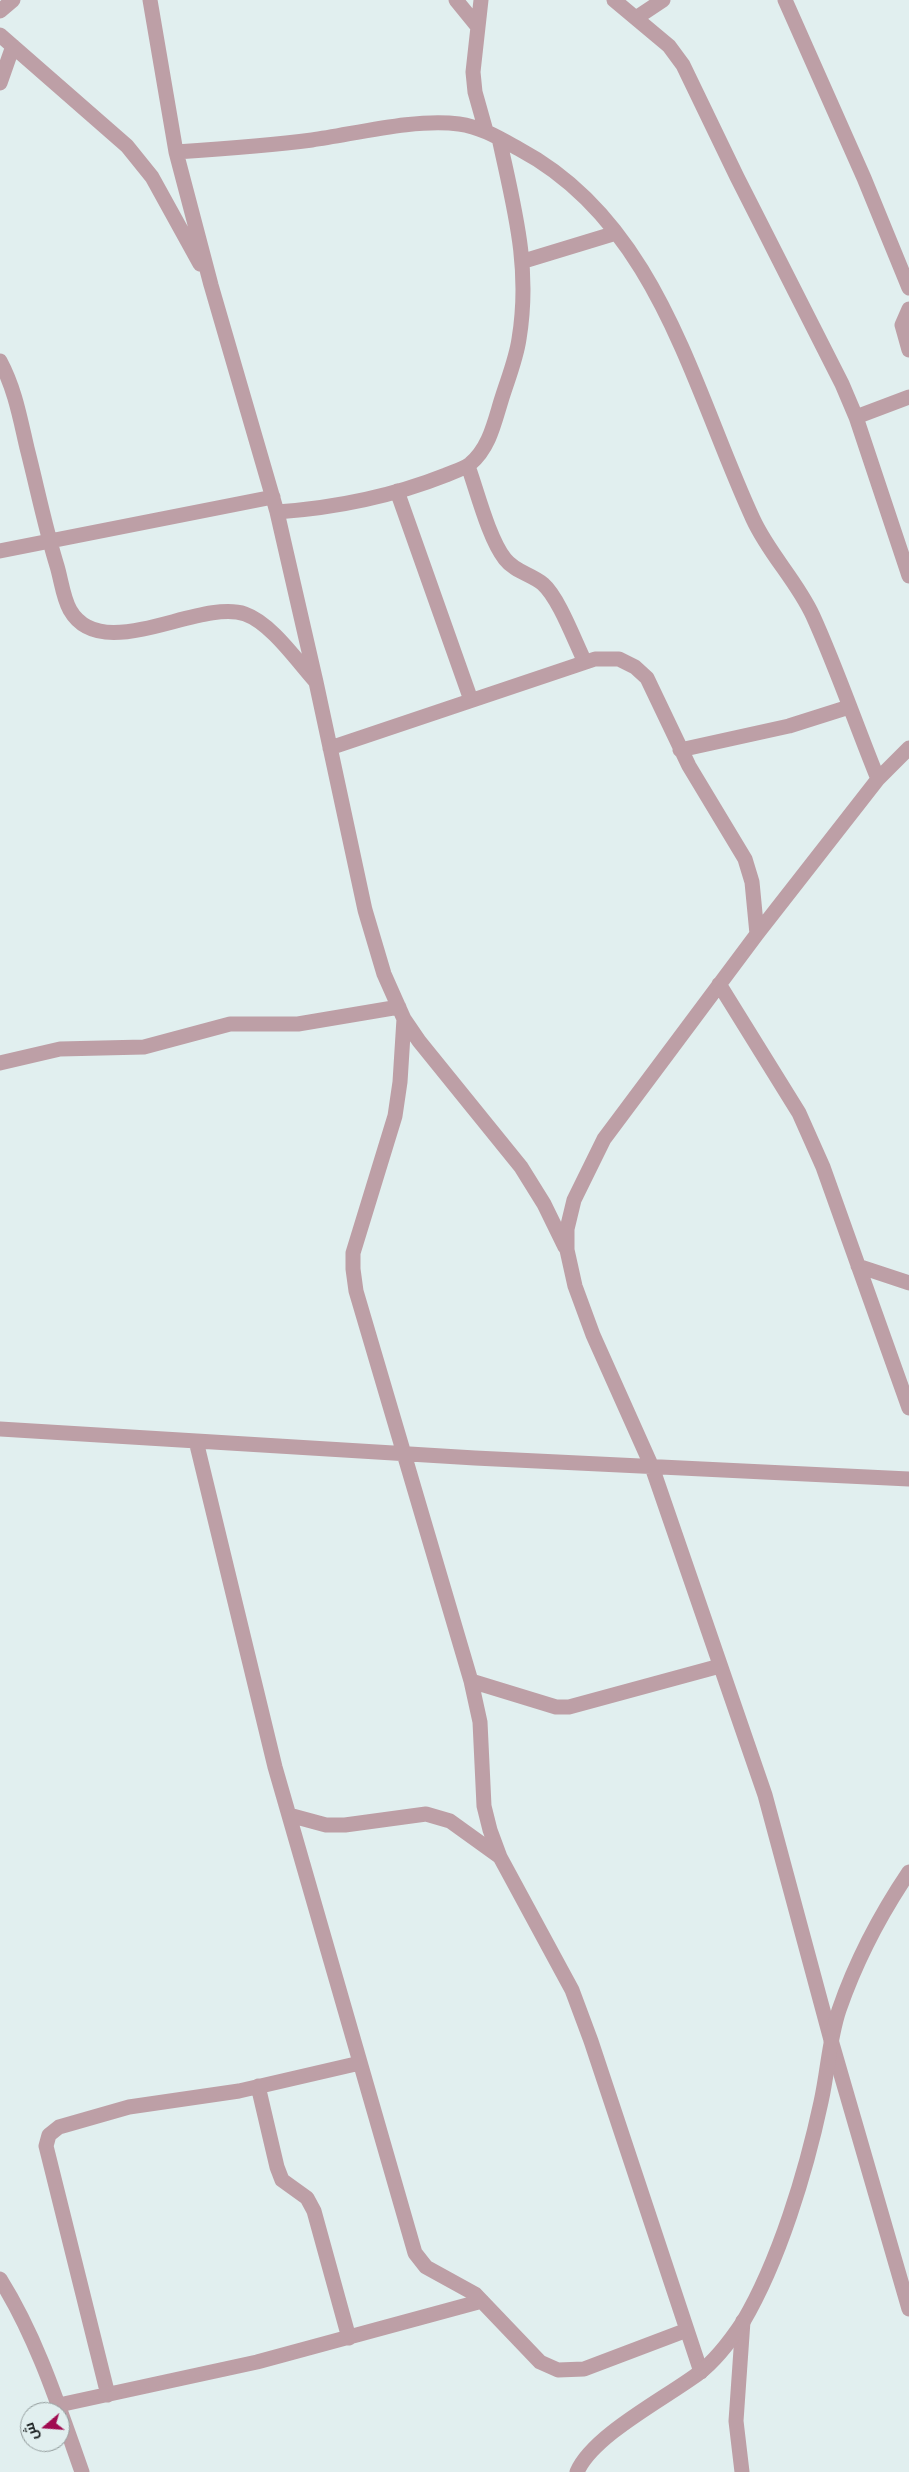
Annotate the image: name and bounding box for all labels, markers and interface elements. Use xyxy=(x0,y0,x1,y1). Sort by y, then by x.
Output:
north arrow xyxy=(20,2402,70,2452)
text: ش xyxy=(22,2421,41,2442)

